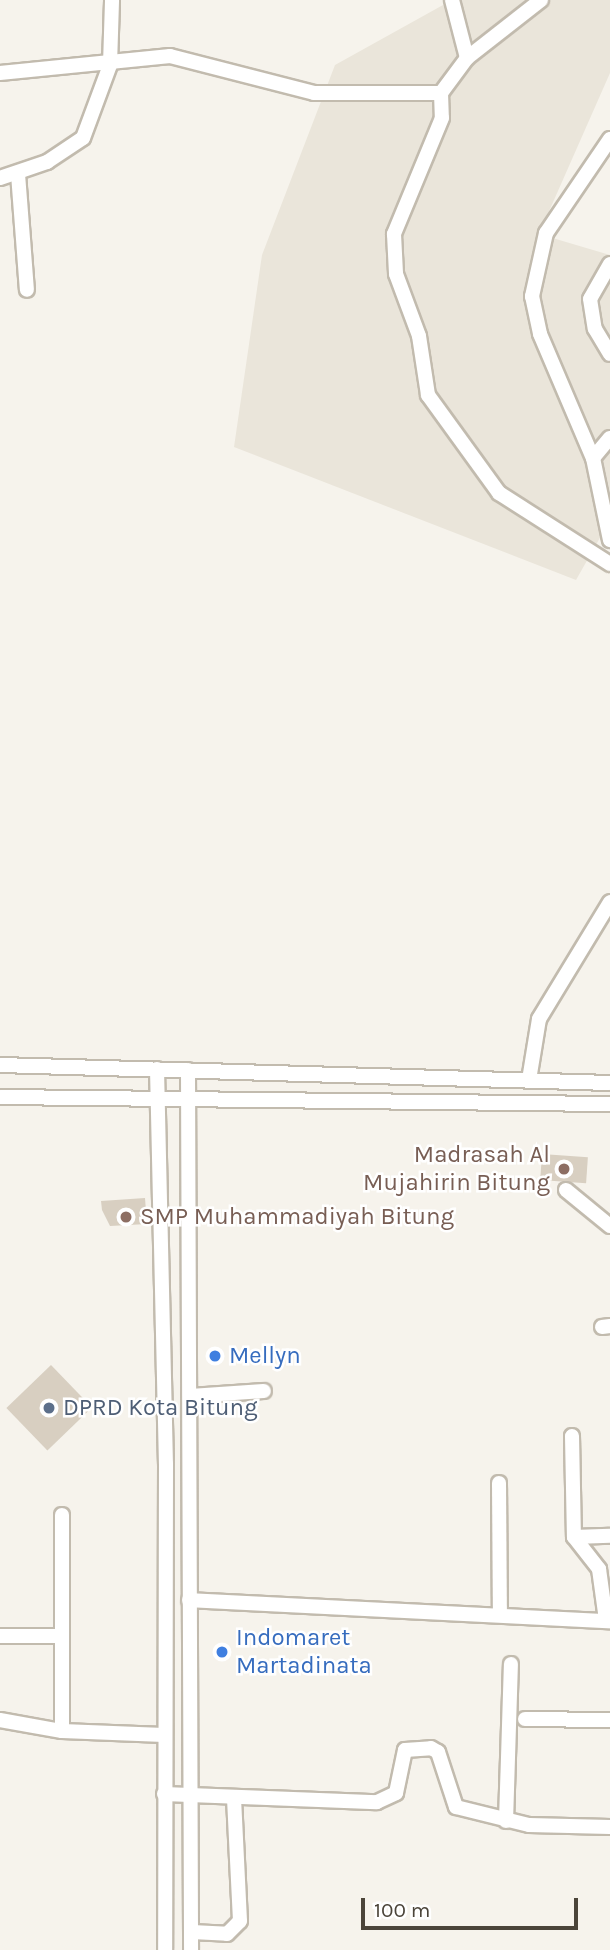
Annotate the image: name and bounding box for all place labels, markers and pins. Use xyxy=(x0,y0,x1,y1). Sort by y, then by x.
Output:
place label: Madrasah Al Mujahirin Bitung xyxy=(363,1141,550,1197)
marker: Madrasah Al Mujahirin Bitung xyxy=(556,1161,572,1177)
place label: SMP Muhammadiyah Bitung xyxy=(140,1203,454,1231)
marker: SMP Muhammadiyah Bitung xyxy=(118,1209,134,1225)
place label: Mellyn xyxy=(229,1342,301,1370)
marker: Mellyn xyxy=(207,1348,223,1364)
place label: DPRD Kota Bitung xyxy=(63,1394,258,1422)
marker: DPRD Kota Bitung xyxy=(41,1400,57,1416)
place label: Indomaret Martadinata xyxy=(236,1624,372,1680)
marker: Indomaret Martadinata xyxy=(214,1644,230,1660)

